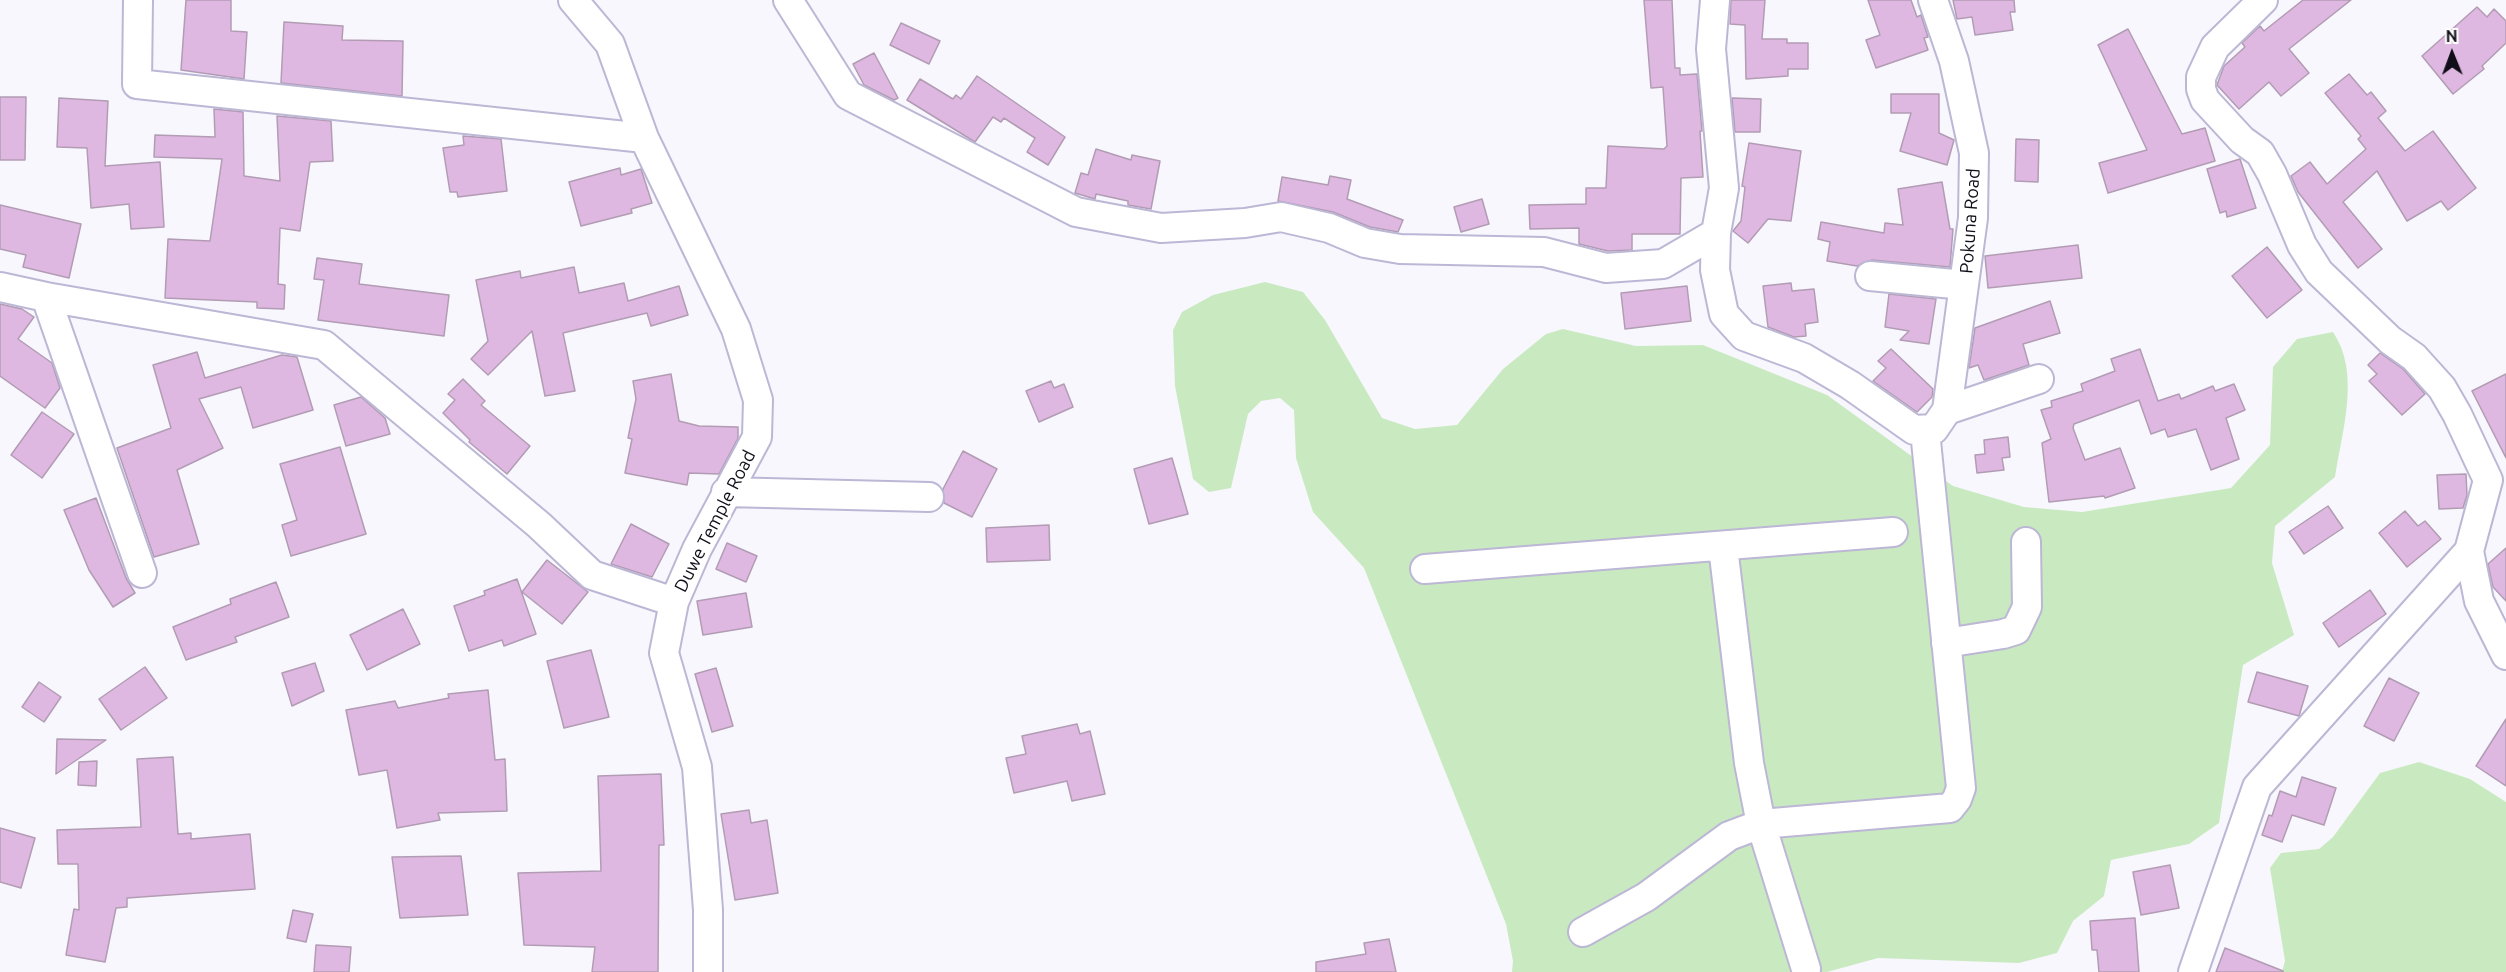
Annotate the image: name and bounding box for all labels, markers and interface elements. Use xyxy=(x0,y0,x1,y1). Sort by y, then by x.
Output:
north arrow xyxy=(2422,24,2482,84)
text: N xyxy=(2446,27,2458,45)
street label: Pokuna Road xyxy=(1956,168,1984,274)
street label: Duwe Temple Road xyxy=(670,446,760,596)

